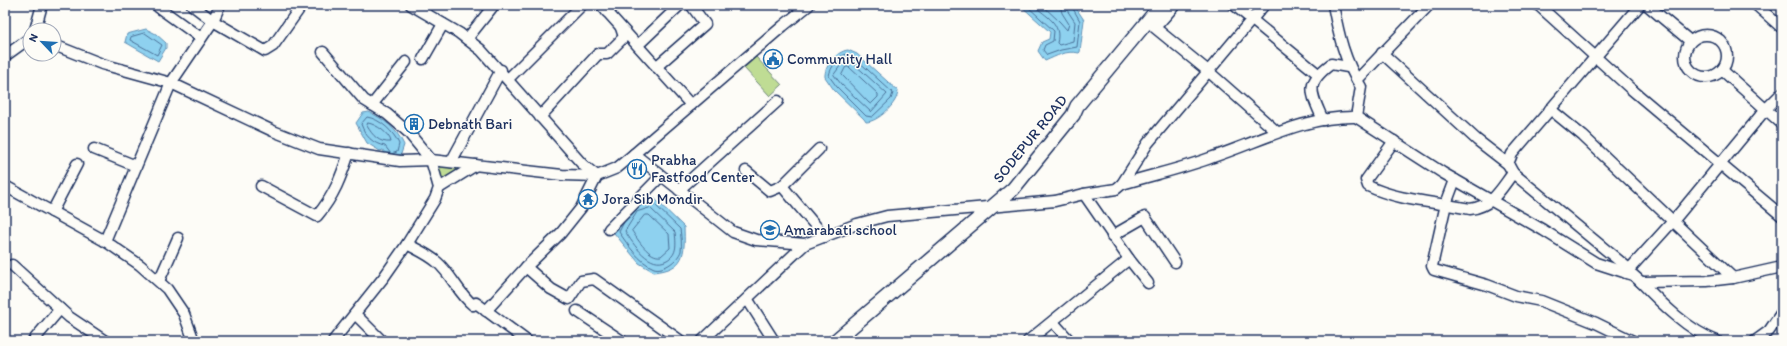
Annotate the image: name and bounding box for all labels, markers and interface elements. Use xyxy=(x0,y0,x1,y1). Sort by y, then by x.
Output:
north arrow xyxy=(22,22,62,62)
text: N xyxy=(26,32,41,44)
public building icon: Community Hall xyxy=(762,48,784,70)
place label: Community Hall xyxy=(787,50,893,68)
street label: SODEPUR ROAD xyxy=(989,91,1071,187)
building icon: Debnath Bari xyxy=(403,113,425,135)
place label: Debnath Bari xyxy=(428,115,512,133)
place label: Prabha Fastfood Center xyxy=(651,151,754,186)
restaurant icon: Prabha Fastfood Center xyxy=(626,158,648,180)
temple icon: Jora Sib Mondir xyxy=(577,188,599,210)
place label: Jora Sib Mondir xyxy=(602,190,703,208)
school or university icon: Amarabati school xyxy=(759,219,781,241)
place label: Amarabati school xyxy=(784,221,898,239)

